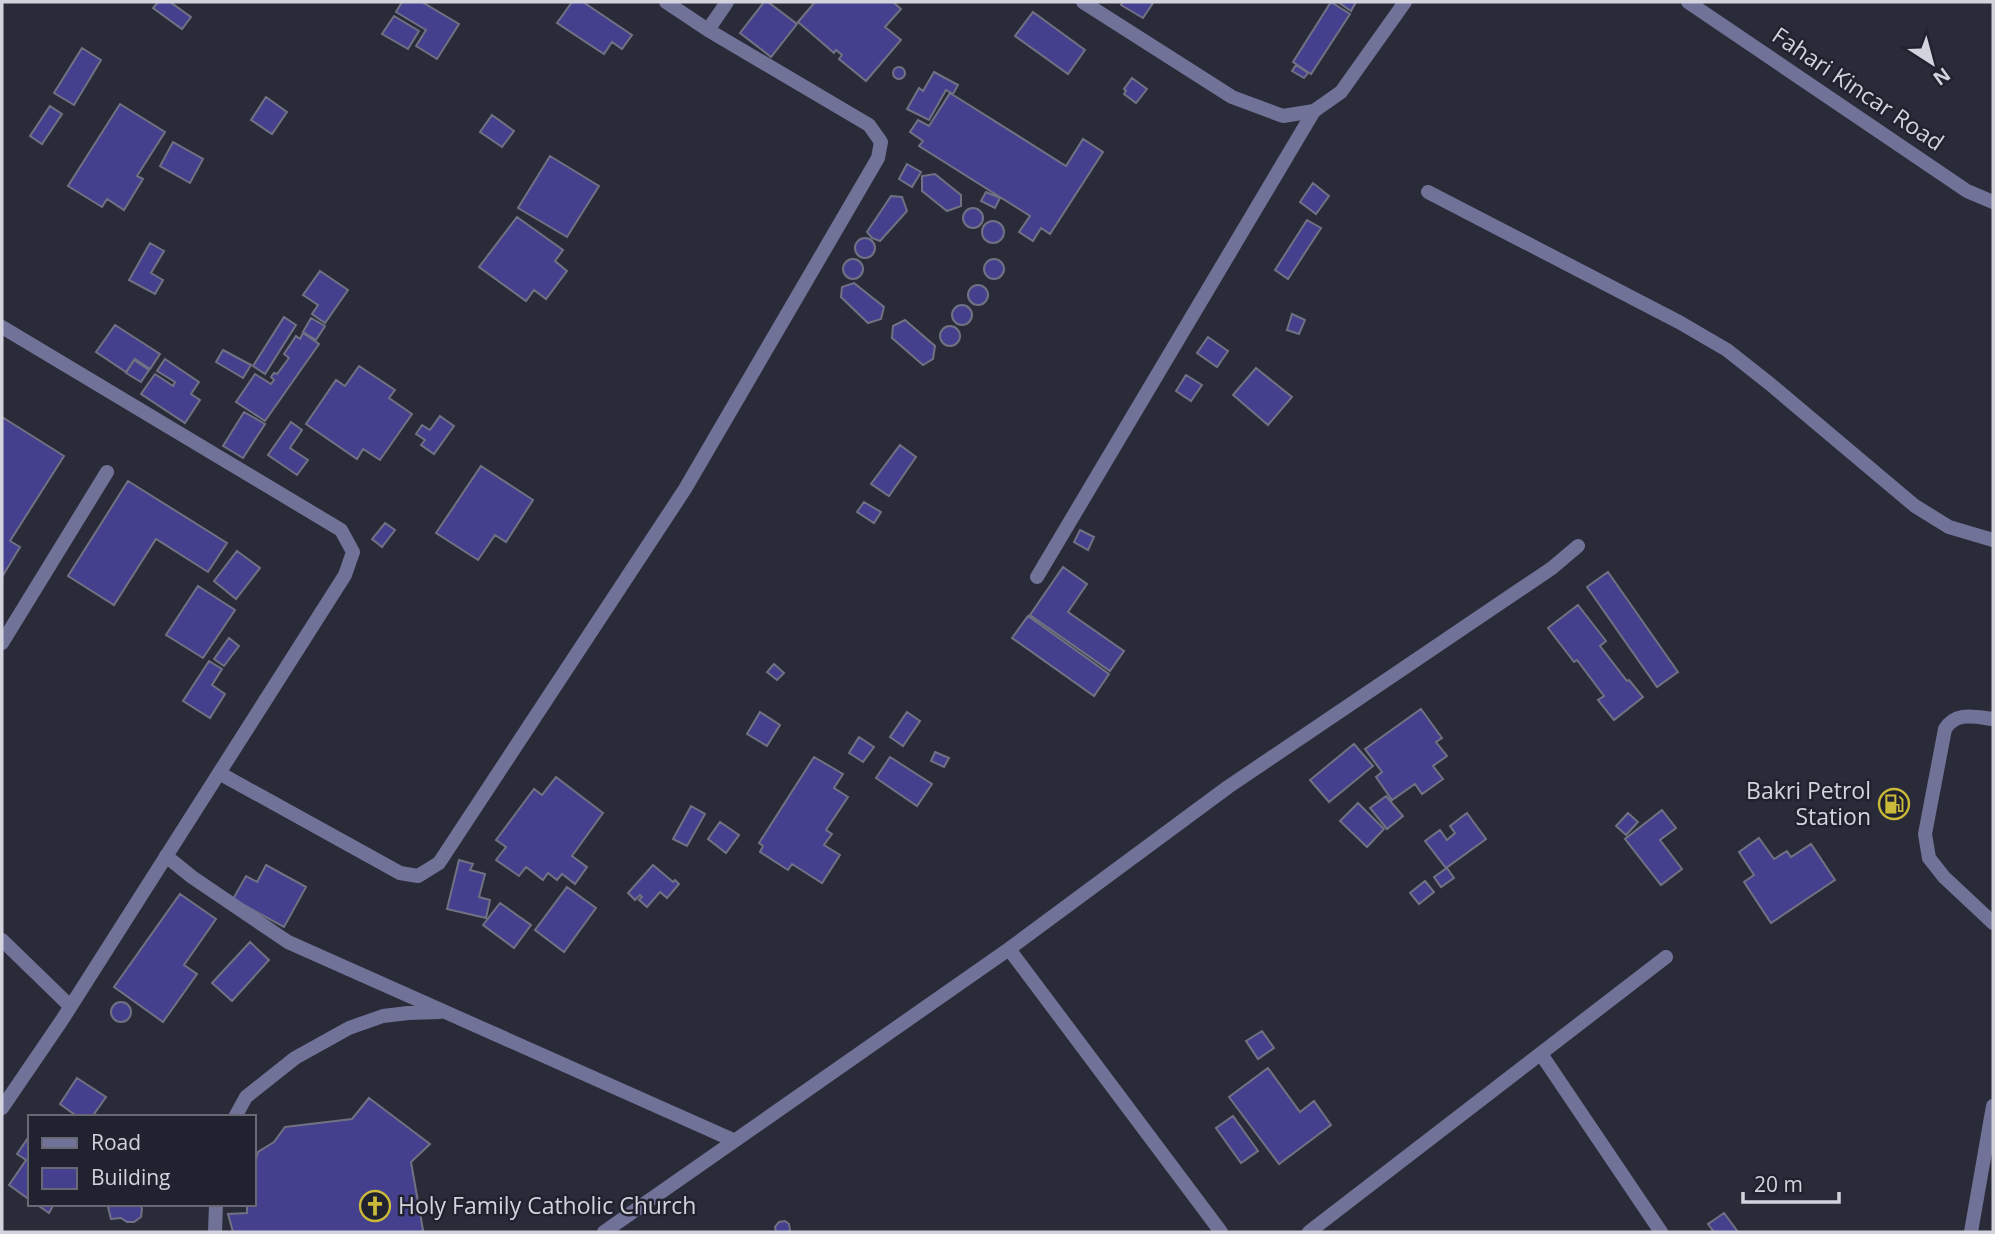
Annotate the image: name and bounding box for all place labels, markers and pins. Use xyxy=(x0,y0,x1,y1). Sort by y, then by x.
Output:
place label: Bakri Petrol Station xyxy=(1746,774,1871,832)
fuel station icon: Bakri Petrol Station xyxy=(1877,787,1911,821)
church icon: Holy Family Catholic Church xyxy=(358,1189,392,1223)
place label: Holy Family Catholic Church xyxy=(398,1189,696,1221)

